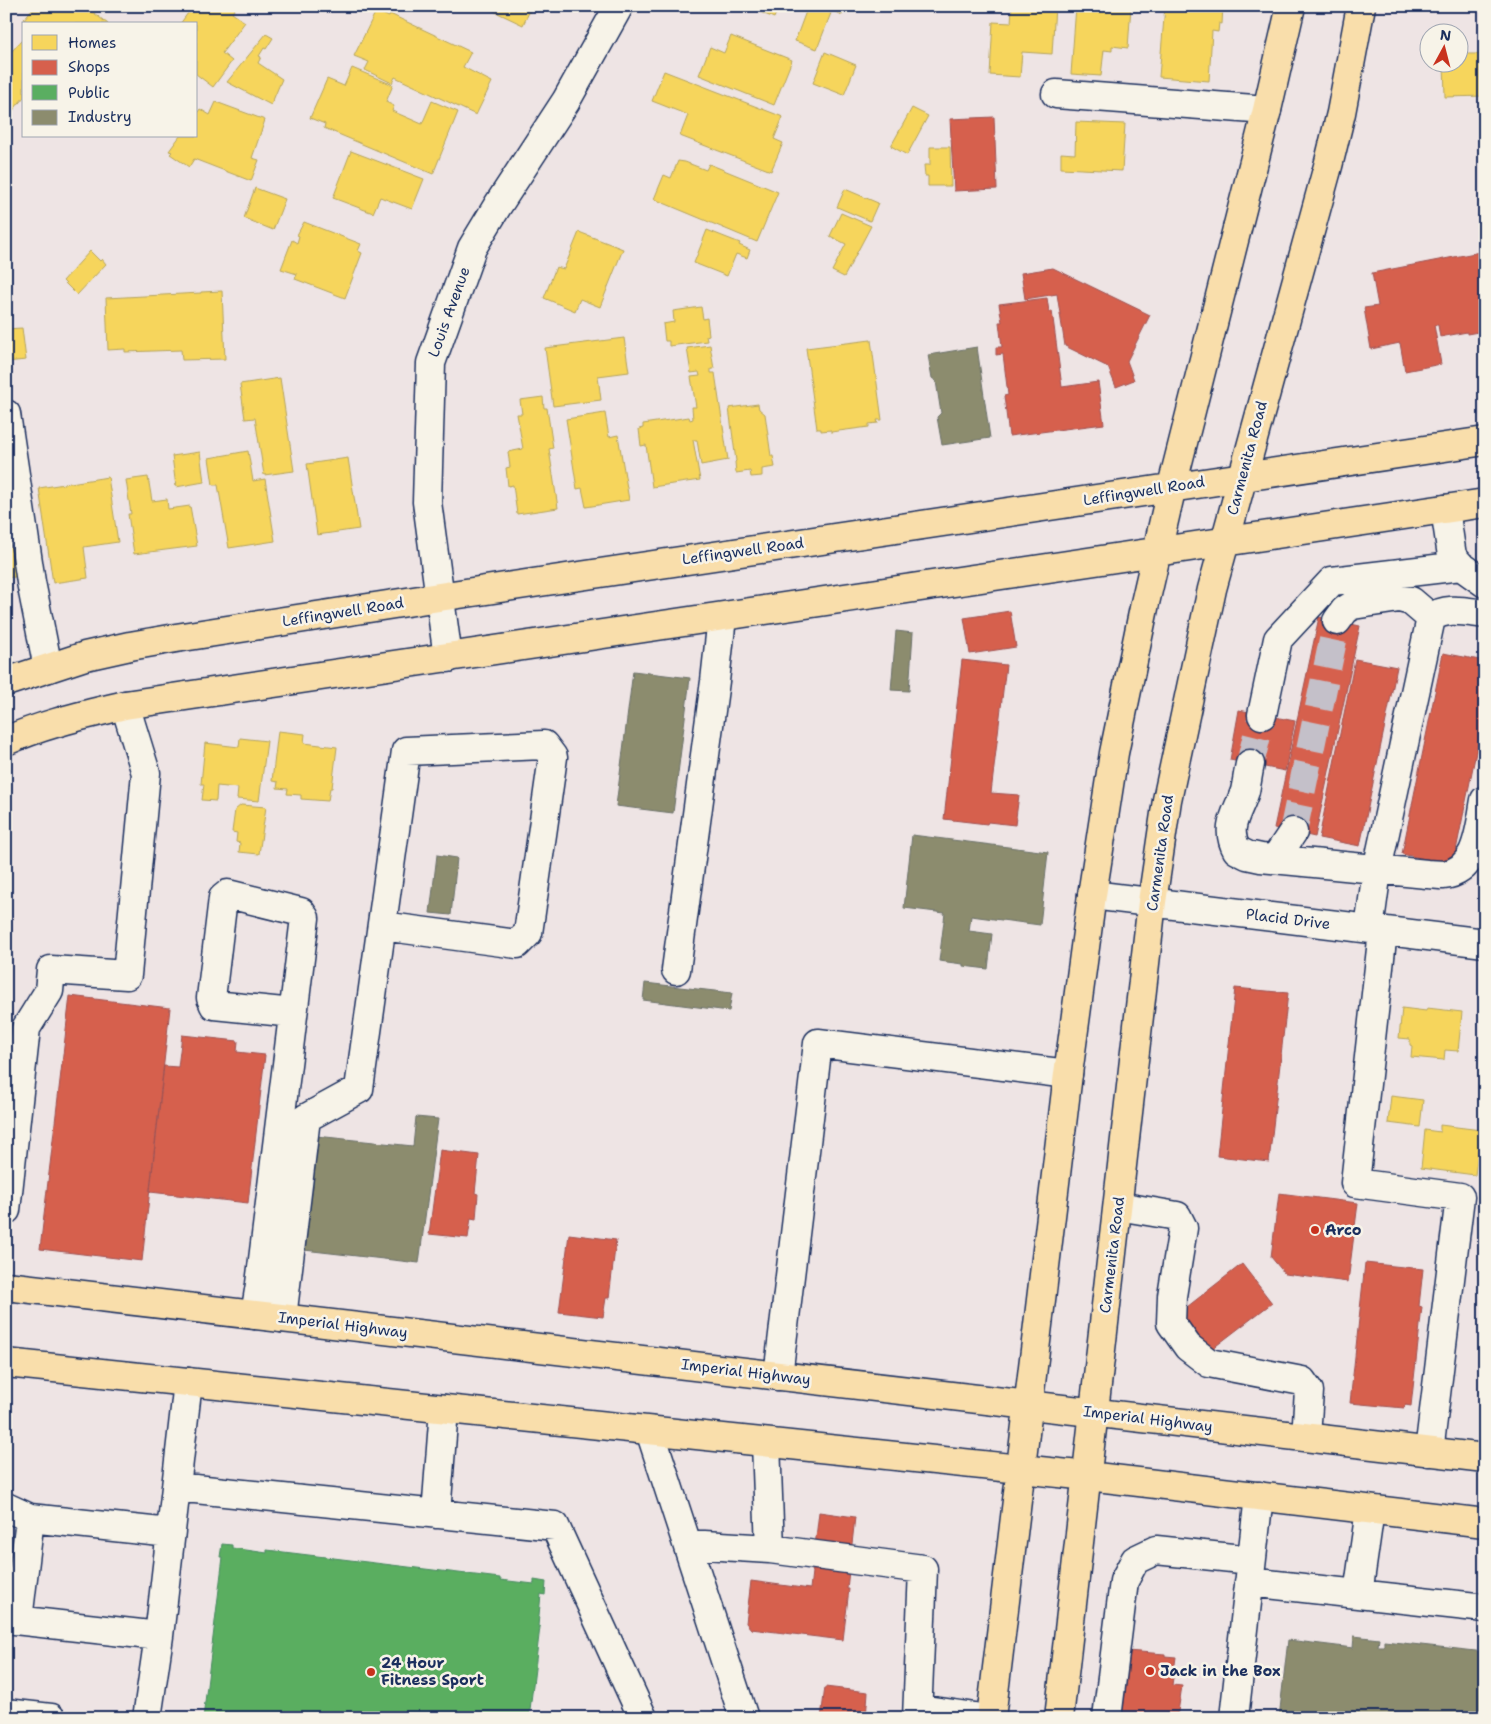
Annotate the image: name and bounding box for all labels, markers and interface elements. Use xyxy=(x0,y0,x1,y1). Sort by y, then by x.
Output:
legend xyxy=(22,22,198,138)
north arrow xyxy=(1418,22,1468,72)
text: N xyxy=(1439,25,1452,45)
text: Homes xyxy=(68,33,116,53)
text: Shops xyxy=(68,57,110,77)
text: Public xyxy=(68,83,110,103)
text: Industry xyxy=(68,107,132,127)
street label: Louis Avenue xyxy=(423,264,475,360)
street label: Carmenita Road xyxy=(1222,398,1272,517)
street label: Leffingwell Road xyxy=(1082,471,1207,510)
street label: Leffingwell Road xyxy=(681,532,806,569)
street label: Leffingwell Road xyxy=(281,592,406,631)
street label: Carmenita Road xyxy=(1142,793,1178,912)
street label: Placid Drive xyxy=(1245,904,1331,934)
street label: Carmenita Road xyxy=(1095,1195,1129,1314)
place label: Arco xyxy=(1325,1220,1362,1240)
marker: Arco xyxy=(1309,1224,1321,1236)
street label: Imperial Highway xyxy=(277,1307,409,1343)
street label: Imperial Highway xyxy=(680,1354,812,1390)
street label: Imperial Highway xyxy=(1082,1401,1214,1437)
place label: 24 Hour Fitness Sport xyxy=(381,1653,484,1690)
place label: Jack in the Box xyxy=(1160,1661,1281,1681)
marker: Jack in the Box xyxy=(1144,1665,1156,1677)
marker: 24 Hour Fitness Sport xyxy=(365,1666,377,1678)

